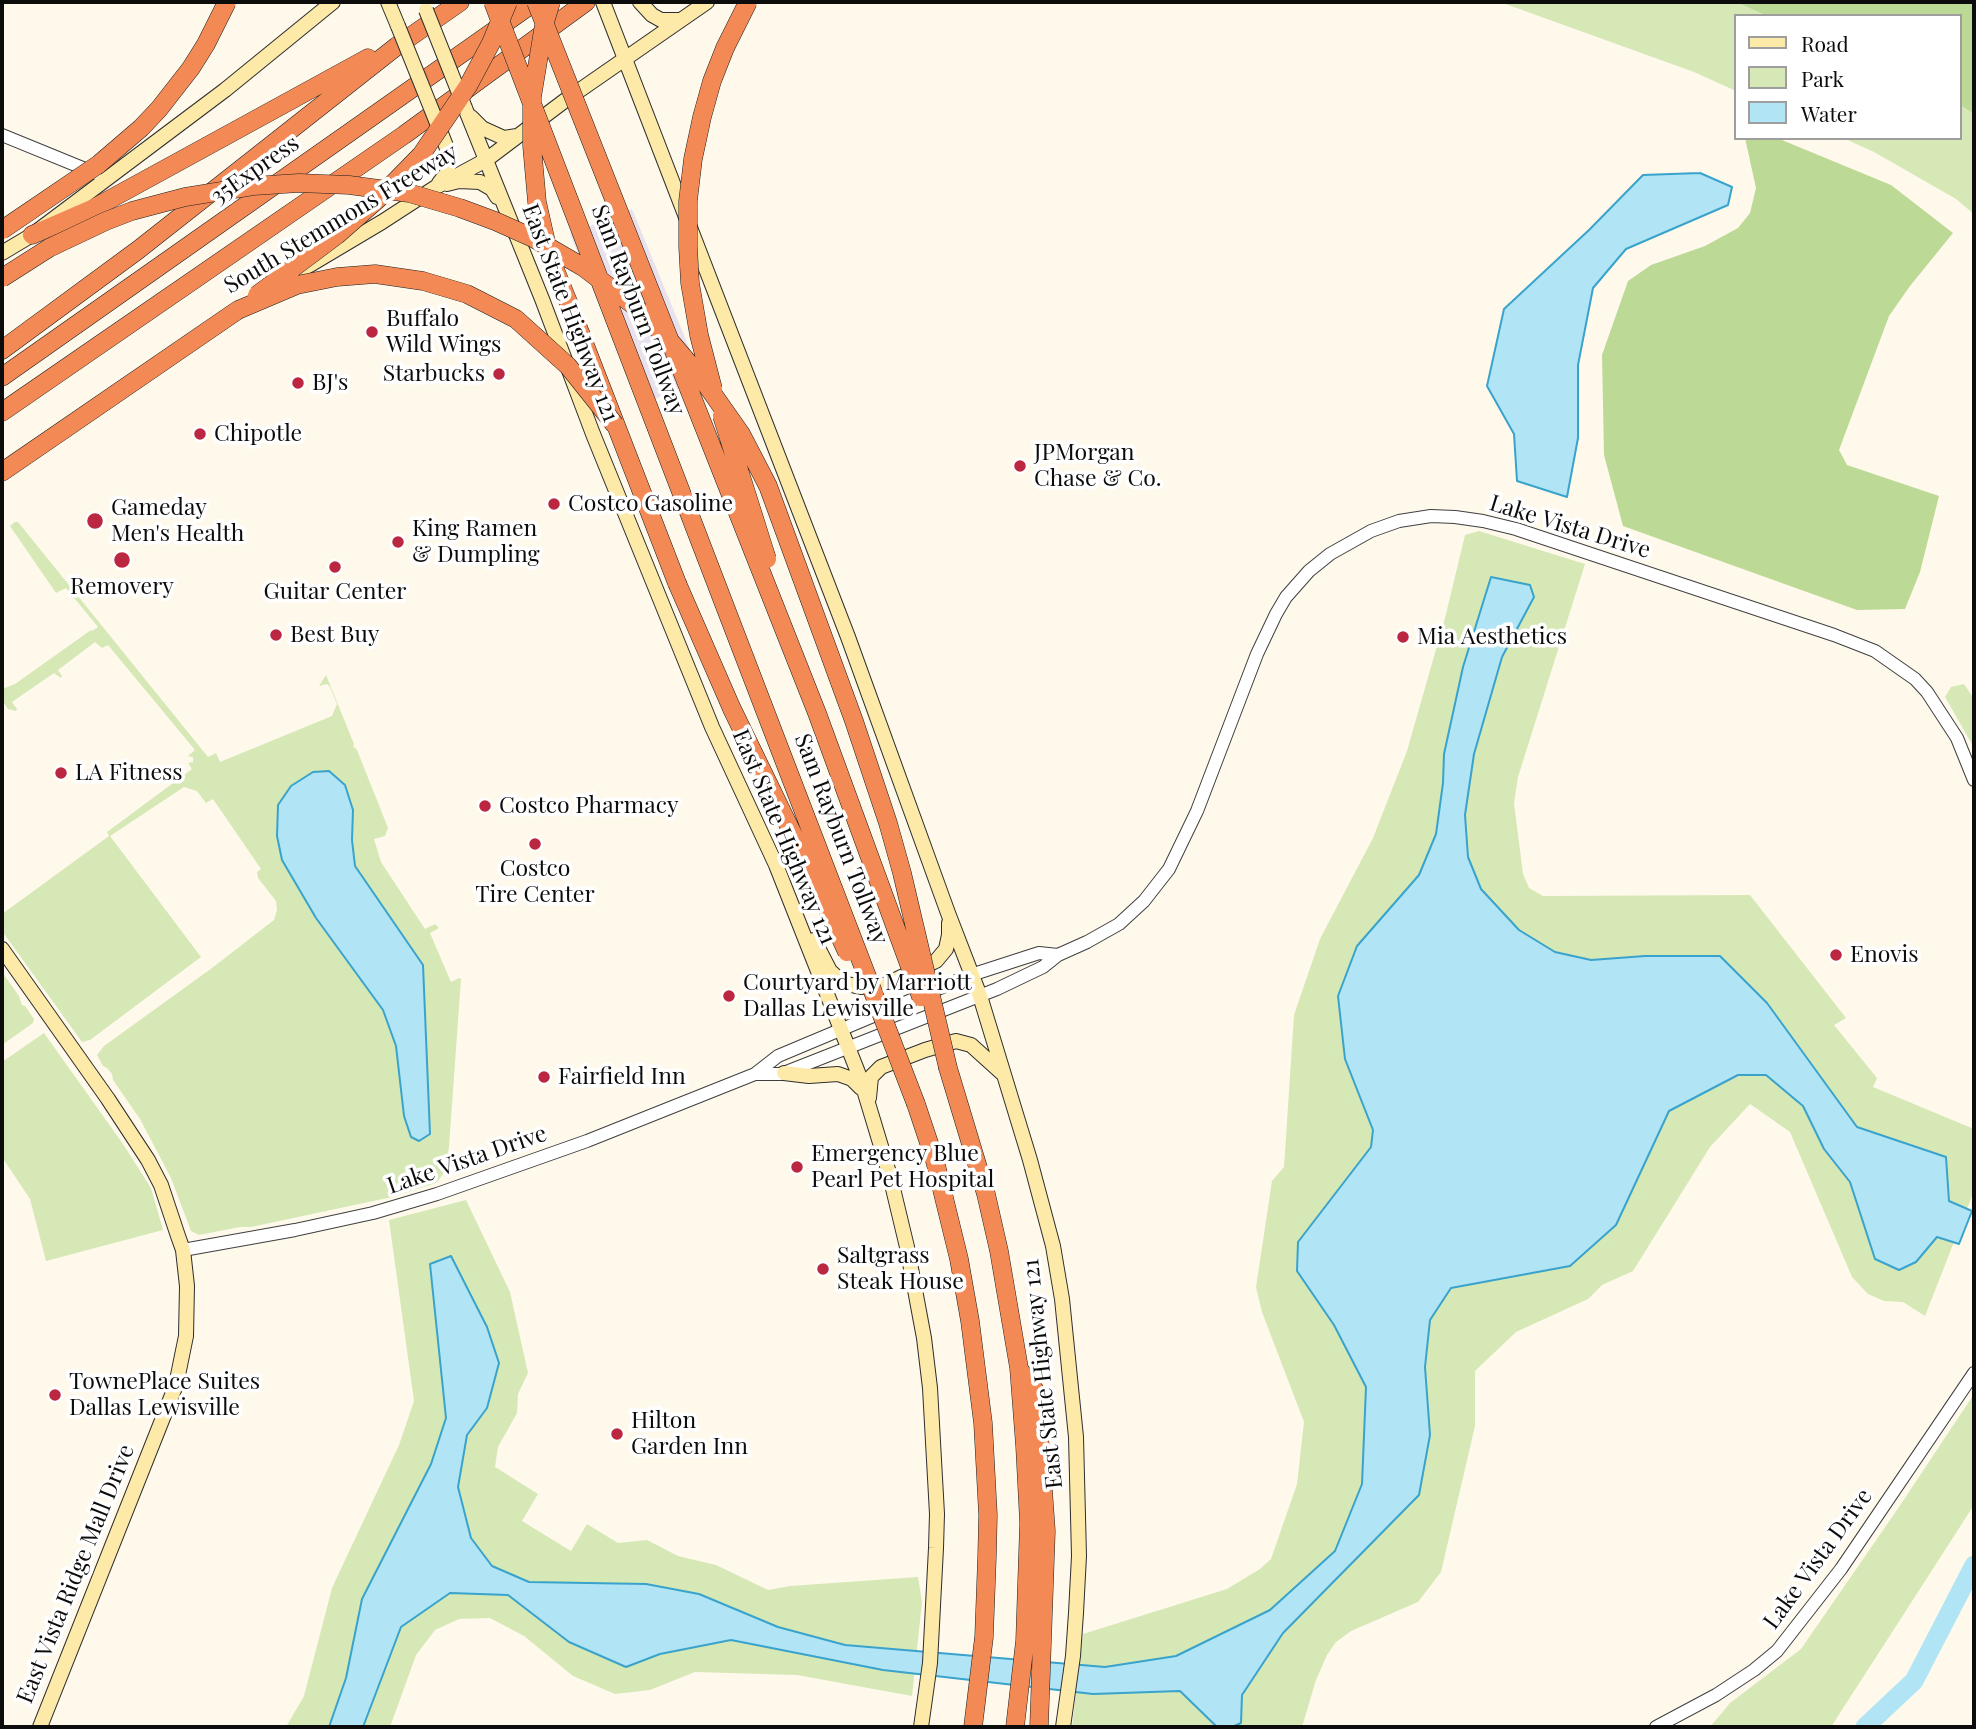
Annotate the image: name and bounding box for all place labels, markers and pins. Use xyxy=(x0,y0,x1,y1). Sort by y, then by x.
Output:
place label: Buffalo Wild Wings xyxy=(386,305,501,359)
marker: Buffalo Wild Wings xyxy=(364,324,380,340)
place label: Starbucks xyxy=(383,360,485,388)
marker: Starbucks xyxy=(491,366,507,382)
place label: BJ's xyxy=(312,369,348,397)
marker: BJ's xyxy=(290,375,306,391)
place label: Chipotle xyxy=(214,420,302,448)
marker: Chipotle xyxy=(192,426,208,442)
place label: JPMorgan Chase & Co. xyxy=(1034,439,1162,493)
marker: JPMorgan Chase & Co. xyxy=(1012,458,1028,474)
place label: Costco Gasoline xyxy=(568,490,733,518)
place label: Gameday Men's Health xyxy=(111,494,244,548)
marker: Costco Gasoline xyxy=(546,496,562,512)
marker: Gameday Men's Health xyxy=(85,511,105,531)
place label: King Ramen & Dumpling xyxy=(412,515,540,569)
marker: King Ramen & Dumpling xyxy=(390,534,406,550)
marker: Removery xyxy=(112,550,132,570)
marker: Guitar Center xyxy=(327,559,343,575)
place label: Removery xyxy=(70,573,174,601)
place label: Guitar Center xyxy=(263,578,407,606)
place label: Best Buy xyxy=(290,621,379,649)
place label: Mia Aesthetics xyxy=(1417,623,1567,651)
marker: Best Buy xyxy=(268,627,284,643)
marker: Mia Aesthetics xyxy=(1395,629,1411,645)
place label: LA Fitness xyxy=(75,759,183,787)
marker: LA Fitness xyxy=(53,765,69,781)
place label: Costco Pharmacy xyxy=(499,792,678,820)
marker: Costco Pharmacy xyxy=(477,798,493,814)
marker: Costco Tire Center xyxy=(527,836,543,852)
place label: Costco Tire Center xyxy=(475,855,595,909)
place label: Enovis xyxy=(1850,941,1918,969)
marker: Enovis xyxy=(1828,947,1844,963)
place label: Courtyard by Marriott Dallas Lewisville xyxy=(743,969,972,1023)
marker: Courtyard by Marriott Dallas Lewisville xyxy=(721,988,737,1004)
place label: Fairfield Inn xyxy=(558,1063,686,1091)
marker: Fairfield Inn xyxy=(536,1069,552,1085)
place label: Emergency Blue Pearl Pet Hospital xyxy=(811,1140,994,1194)
marker: Emergency Blue Pearl Pet Hospital xyxy=(789,1159,805,1175)
place label: Saltgrass Steak House xyxy=(837,1242,964,1296)
marker: Saltgrass Steak House xyxy=(815,1261,831,1277)
place label: TownePlace Suites Dallas Lewisville xyxy=(69,1368,260,1422)
marker: TownePlace Suites Dallas Lewisville xyxy=(47,1387,63,1403)
place label: Hilton Garden Inn xyxy=(631,1407,748,1461)
marker: Hilton Garden Inn xyxy=(609,1426,625,1442)

